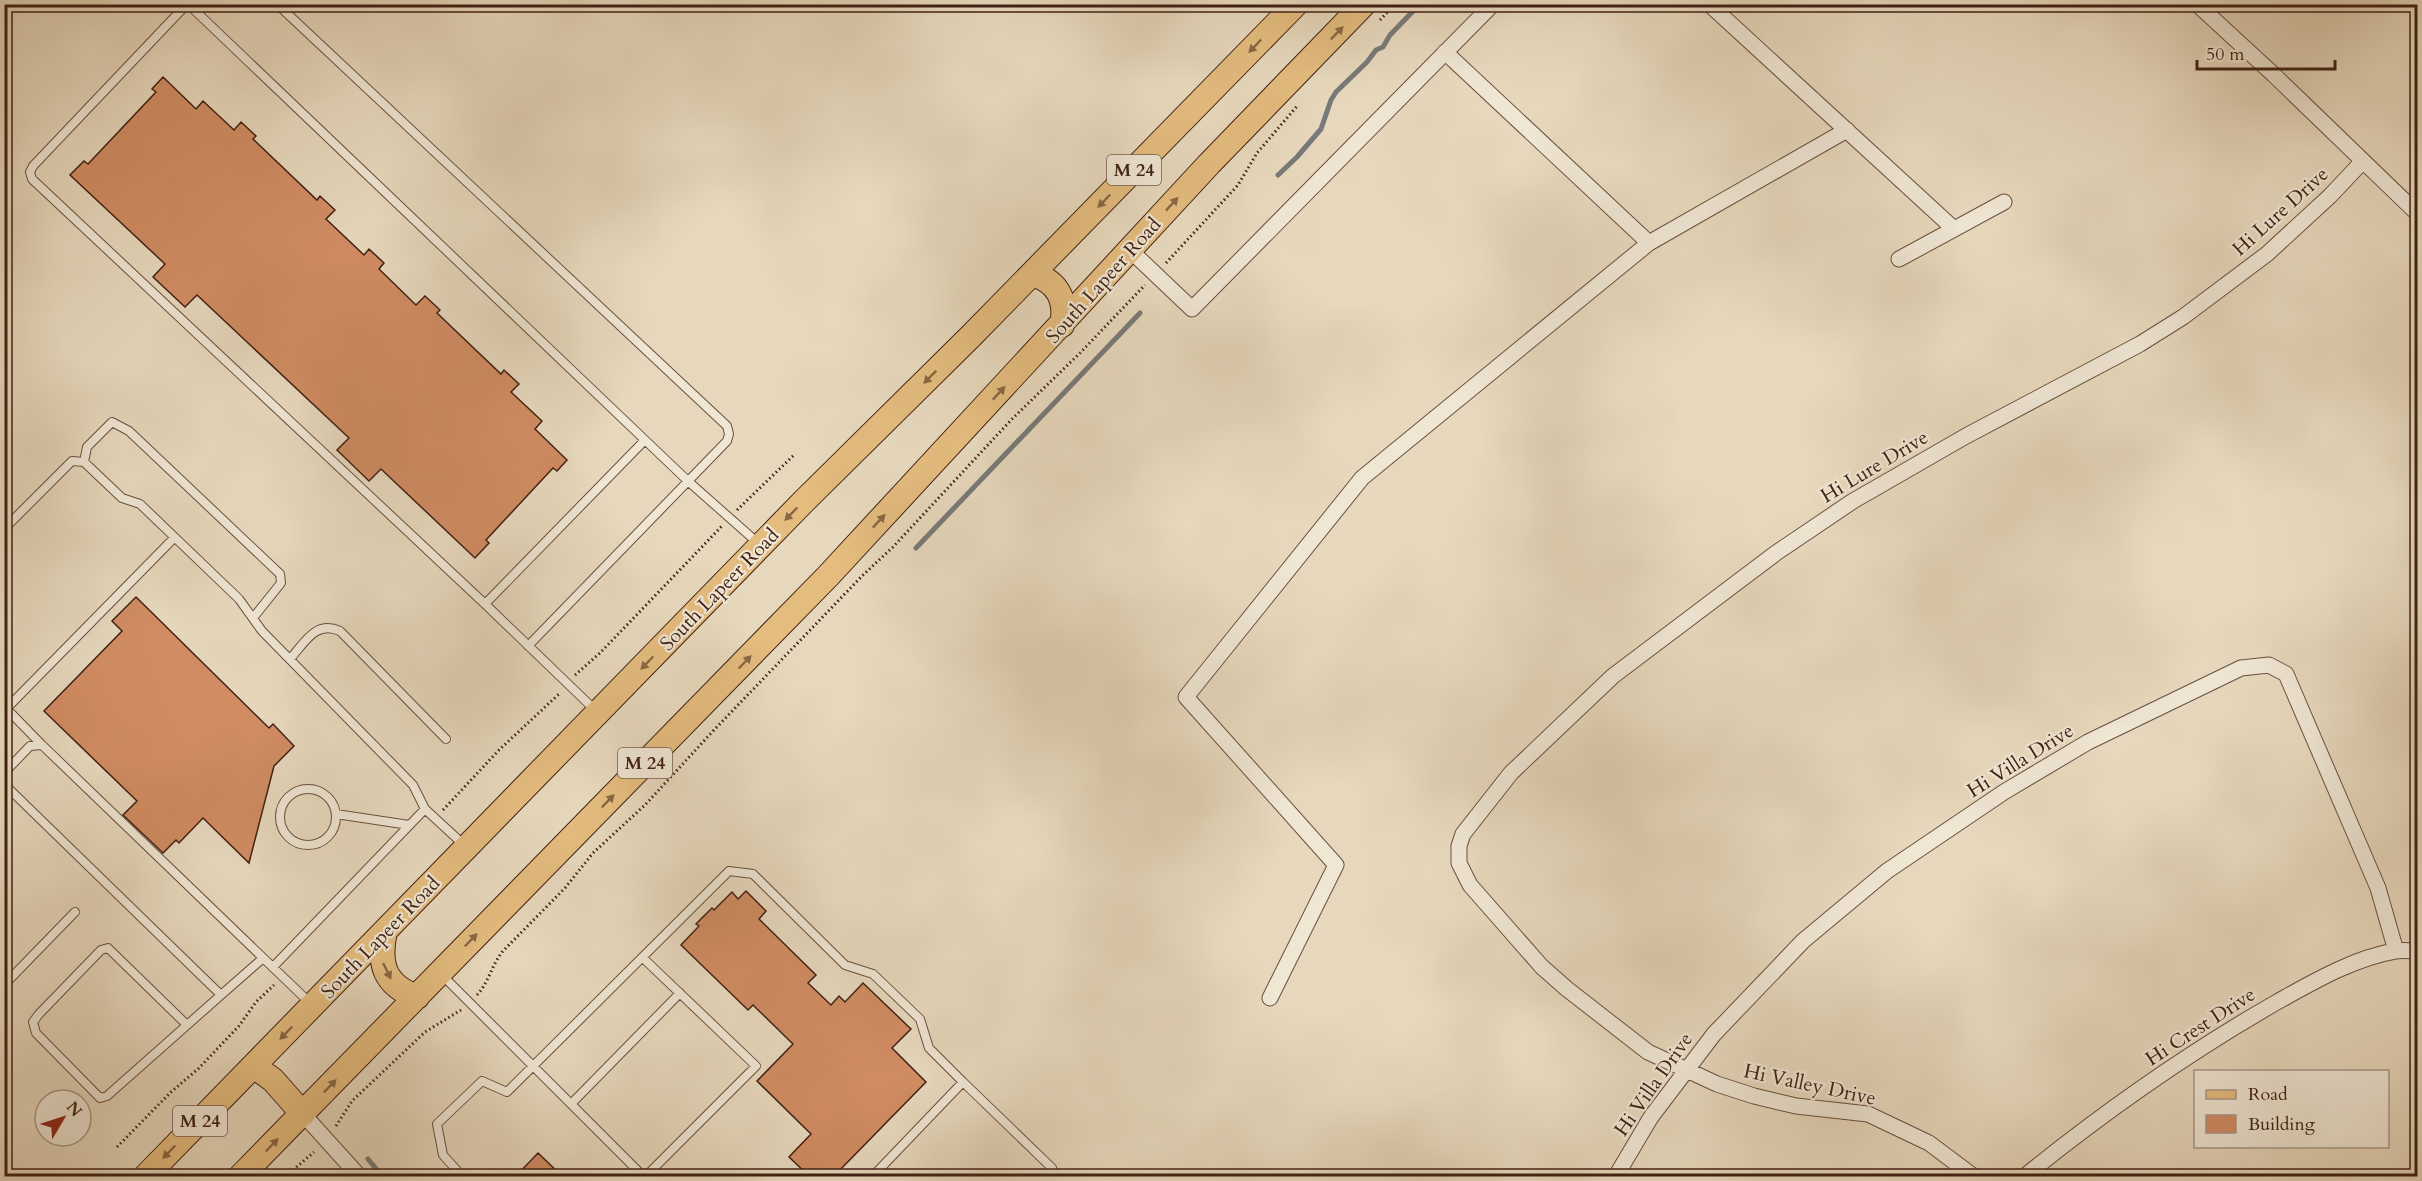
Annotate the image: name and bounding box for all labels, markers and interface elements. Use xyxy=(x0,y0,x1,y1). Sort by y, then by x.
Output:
one-way arrow xyxy=(1329,27,1343,41)
scale bar xyxy=(2197,33,2335,71)
one-way arrow xyxy=(1248,39,1262,54)
text: 50 m xyxy=(2206,42,2245,67)
road number: M 24 xyxy=(1107,155,1161,185)
street label: Hi Lure Drive xyxy=(2226,161,2334,262)
one-way arrow xyxy=(1097,193,1111,208)
one-way arrow xyxy=(1165,197,1179,211)
street label: South Lapeer Road xyxy=(1040,211,1167,349)
one-way arrow xyxy=(922,370,937,384)
one-way arrow xyxy=(992,385,1006,400)
street label: Hi Lure Drive xyxy=(1815,424,1933,509)
one-way arrow xyxy=(785,507,799,521)
one-way arrow xyxy=(872,515,886,529)
street label: South Lapeer Road xyxy=(654,522,785,657)
one-way arrow xyxy=(641,656,655,670)
one-way arrow xyxy=(737,656,751,670)
street label: Hi Villa Drive xyxy=(1962,717,2079,804)
road number: M 24 xyxy=(618,748,672,778)
one-way arrow xyxy=(601,794,615,809)
street label: South Lapeer Road xyxy=(315,870,446,1005)
one-way arrow xyxy=(464,934,478,948)
one-way arrow xyxy=(381,962,391,980)
street label: Hi Crest Drive xyxy=(2140,981,2261,1072)
one-way arrow xyxy=(279,1026,293,1040)
street label: Hi Villa Drive xyxy=(1608,1027,1699,1141)
street label: Hi Valley Drive xyxy=(1741,1057,1879,1112)
legend xyxy=(2194,1070,2389,1148)
one-way arrow xyxy=(323,1079,337,1093)
text: Road xyxy=(2248,1082,2288,1107)
north arrow xyxy=(33,1088,93,1148)
text: N xyxy=(61,1097,87,1122)
road number: M 24 xyxy=(173,1106,227,1136)
text: Building xyxy=(2248,1112,2316,1137)
one-way arrow xyxy=(265,1138,279,1153)
one-way arrow xyxy=(163,1145,177,1159)

